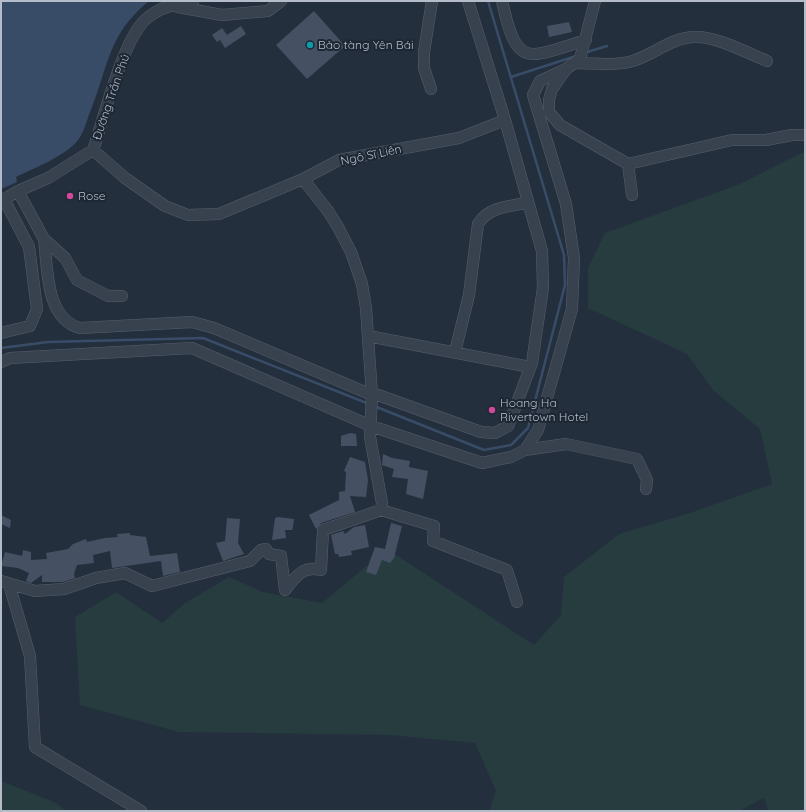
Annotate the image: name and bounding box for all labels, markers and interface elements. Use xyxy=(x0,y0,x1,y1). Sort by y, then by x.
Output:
place label: Bảo tàng Yên Bái xyxy=(318,37,414,52)
marker: Bảo tàng Yên Bái xyxy=(305,40,315,50)
street label: Đường Trần Phú xyxy=(89,52,132,142)
street label: Ngô Sĩ Liên xyxy=(339,141,403,168)
place label: Rose xyxy=(78,188,106,203)
marker: Rose xyxy=(65,191,75,201)
place label: Hoang Ha Rivertown Hotel xyxy=(500,395,588,424)
marker: Hoang Ha Rivertown Hotel xyxy=(487,405,497,415)

